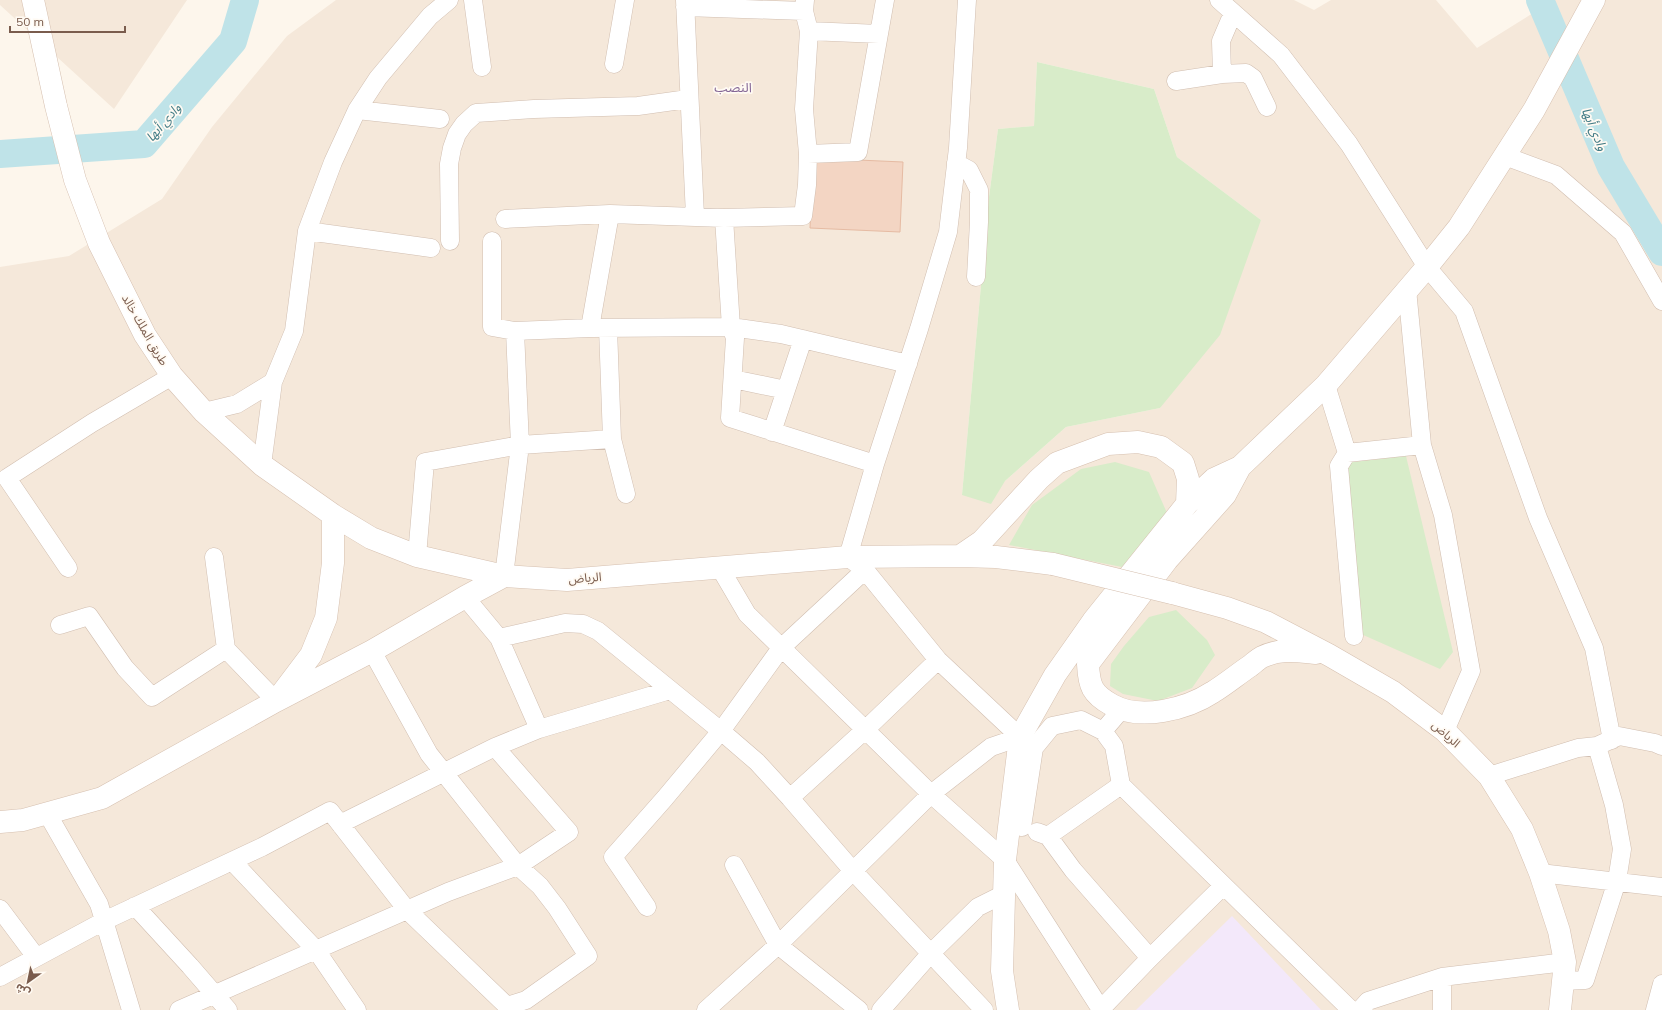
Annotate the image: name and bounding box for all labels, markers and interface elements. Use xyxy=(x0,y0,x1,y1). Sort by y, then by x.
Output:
scale bar xyxy=(10,8,125,34)
text: 50 m xyxy=(16,14,44,29)
district label: النصب xyxy=(714,79,752,95)
water label: وادي أبها xyxy=(142,100,186,146)
water label: وادي أبها xyxy=(1576,105,1611,154)
street label: طريق الملك خالد xyxy=(118,291,172,369)
street label: الرياض xyxy=(568,569,602,586)
street label: الرياض xyxy=(1429,717,1464,750)
north arrow xyxy=(8,962,48,1002)
text: ش xyxy=(12,980,33,1000)

